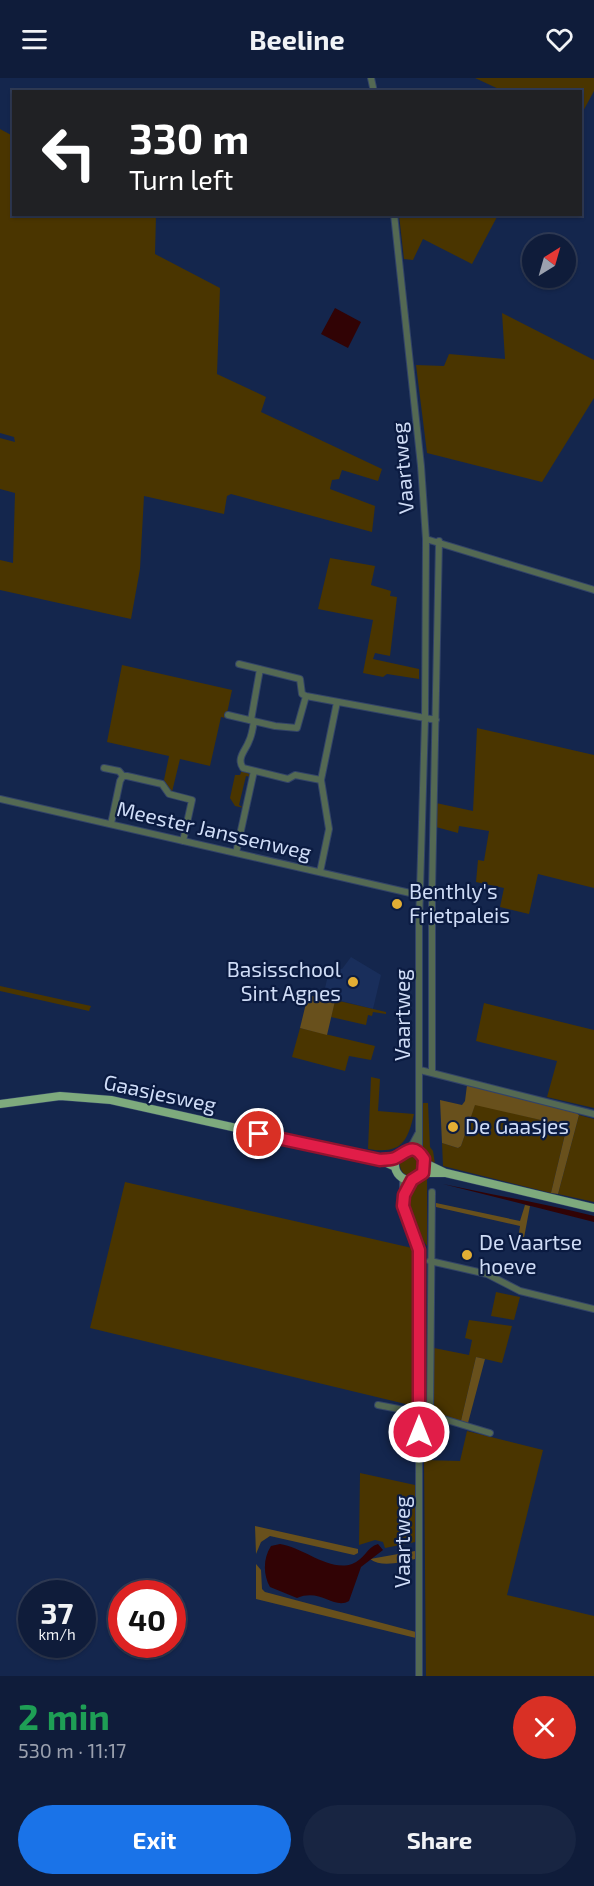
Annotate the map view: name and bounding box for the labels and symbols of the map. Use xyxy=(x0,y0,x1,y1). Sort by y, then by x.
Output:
north arrow xyxy=(522,234,576,288)
street label: Vaartweg xyxy=(385,421,418,515)
street label: Meester Janssenweg xyxy=(115,795,314,864)
place label: Benthly's Frietpaleis xyxy=(409,878,510,927)
marker: Benthly's Frietpaleis xyxy=(390,897,404,911)
place label: Basisschool Sint Agnes xyxy=(227,956,342,1005)
street label: Vaartweg xyxy=(389,969,414,1061)
marker: Basisschool Sint Agnes xyxy=(346,975,360,989)
street label: Gaasjesweg xyxy=(102,1068,219,1118)
pin xyxy=(233,1108,284,1159)
place label: De Gaasjes xyxy=(465,1113,569,1139)
marker: De Gaasjes xyxy=(446,1120,460,1134)
place label: De Vaartse hoeve xyxy=(479,1229,582,1278)
marker: De Vaartse hoeve xyxy=(460,1248,474,1262)
position arrow xyxy=(387,1400,451,1464)
street label: Vaartweg xyxy=(389,1496,414,1588)
speed limit sign: 40 xyxy=(108,1580,186,1658)

